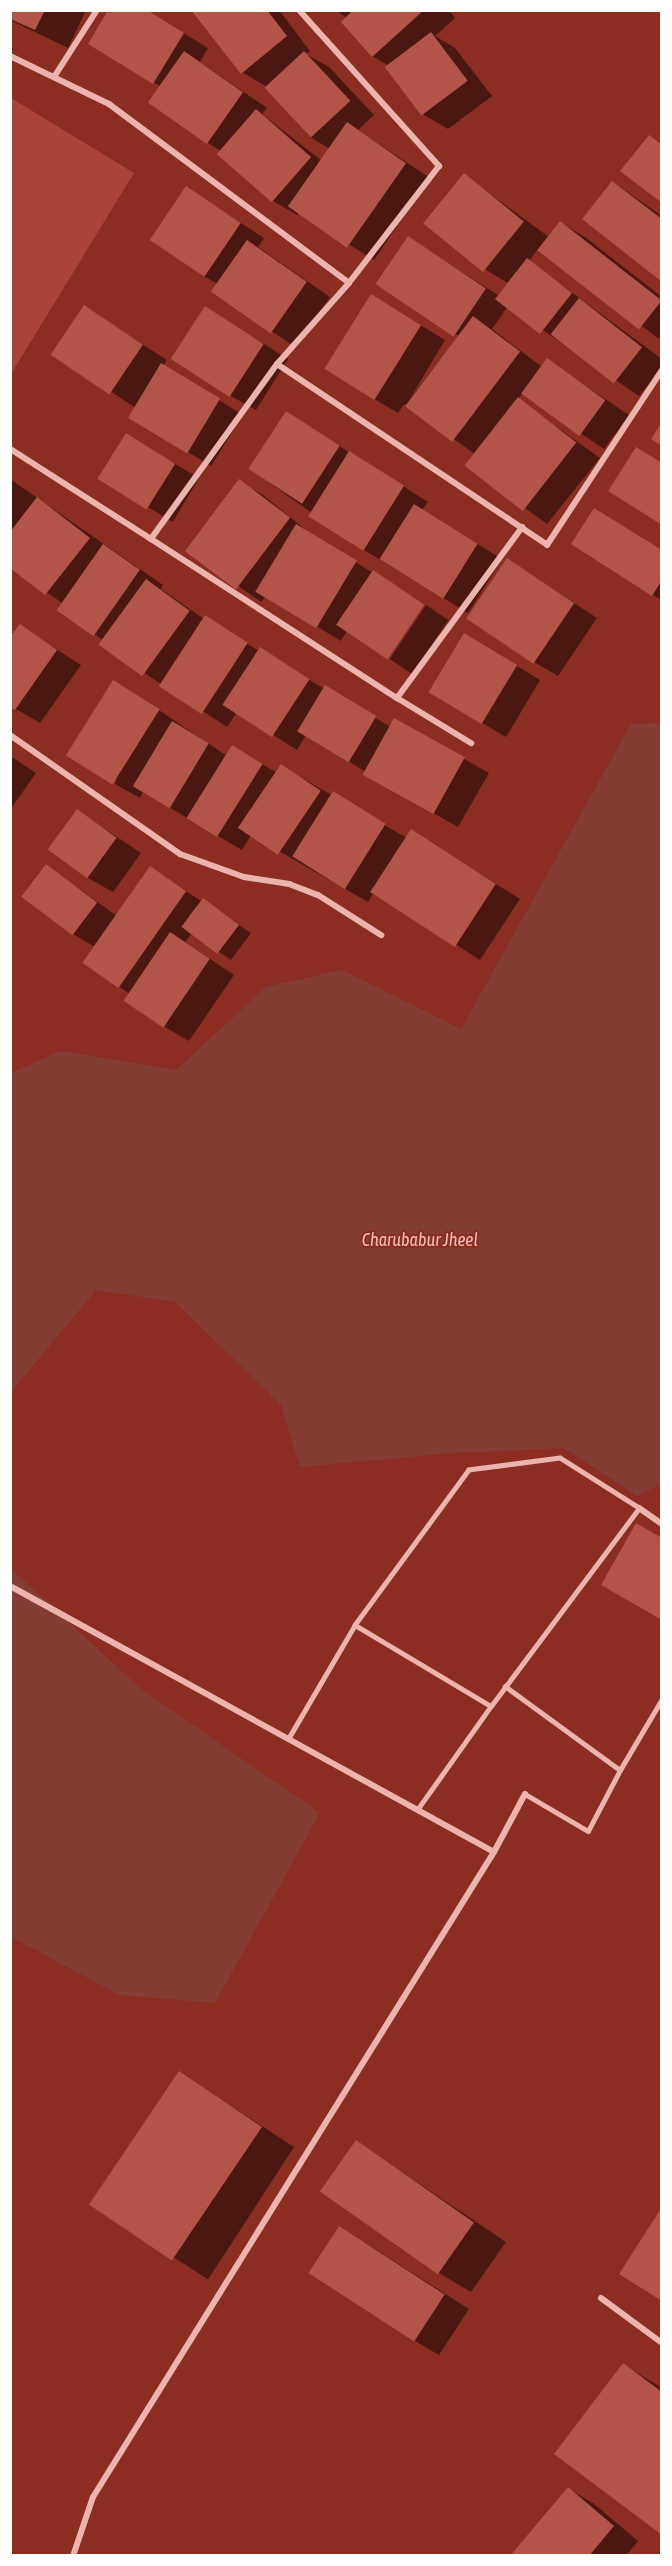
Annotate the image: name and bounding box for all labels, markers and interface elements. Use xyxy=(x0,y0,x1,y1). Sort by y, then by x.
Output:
water label: Charubabur Jheel xyxy=(362,1229,478,1251)

